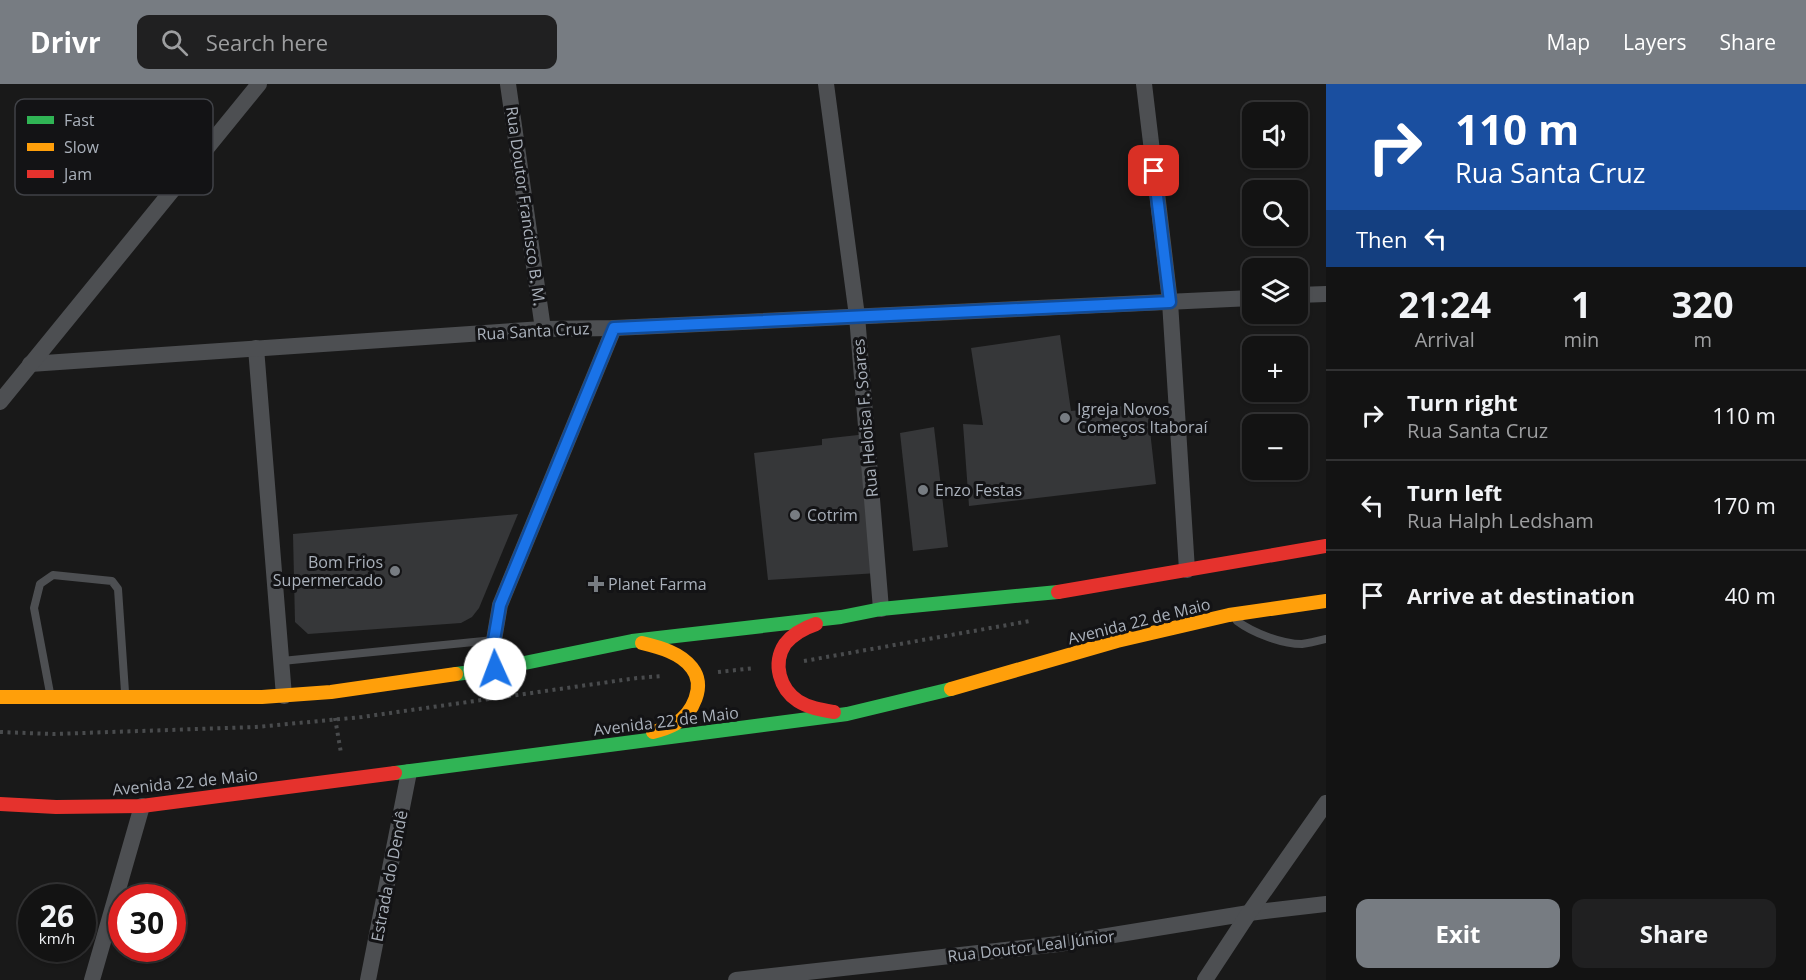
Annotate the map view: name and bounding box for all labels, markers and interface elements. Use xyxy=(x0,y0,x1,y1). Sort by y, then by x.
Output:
search box xyxy=(137,15,557,69)
text: Drivr xyxy=(30,23,101,61)
icon: search xyxy=(158,26,191,59)
text: Search here xyxy=(206,27,328,57)
text: Map xyxy=(1547,28,1590,56)
text: Layers xyxy=(1623,28,1687,56)
text: Share xyxy=(1720,28,1776,56)
legend xyxy=(15,99,213,195)
text: 110 m xyxy=(1455,100,1579,157)
map controls xyxy=(1242,102,1308,480)
button: sound xyxy=(1242,102,1308,168)
street label: Rua Doutor Francisco B. M. xyxy=(501,105,551,307)
icon: right xyxy=(1356,108,1434,186)
text: Fast xyxy=(64,109,95,131)
text: Slow xyxy=(64,136,99,158)
pin xyxy=(1128,145,1179,196)
icon: arrive xyxy=(1137,154,1170,187)
text: Rua Santa Cruz xyxy=(1455,154,1646,191)
text: Jam xyxy=(62,163,92,185)
button: search xyxy=(1242,180,1308,246)
icon: left xyxy=(1419,222,1452,255)
text: Then xyxy=(1356,224,1407,254)
button: layers xyxy=(1242,258,1308,324)
text: 21:24 xyxy=(1398,280,1491,329)
text: 1 xyxy=(1571,280,1592,329)
text: 320 xyxy=(1672,280,1734,329)
street label: Rua Santa Cruz xyxy=(476,317,590,345)
text: Arrival xyxy=(1415,326,1475,353)
text: min xyxy=(1563,326,1599,353)
text: m xyxy=(1693,326,1712,353)
button: + xyxy=(1242,336,1308,402)
street label: Rua Heloisa F. Soares xyxy=(847,338,883,498)
text: Turn right xyxy=(1407,387,1518,417)
place label: Igreja Novos Começos Itaboraí xyxy=(1077,398,1208,438)
icon: right xyxy=(1356,399,1389,432)
text: 110 m xyxy=(1712,400,1776,430)
marker: Igreja Novos Começos Itaboraí xyxy=(1058,411,1072,425)
button: − xyxy=(1242,414,1308,480)
text: Rua Santa Cruz xyxy=(1407,417,1548,444)
text: Turn left xyxy=(1407,477,1502,507)
place label: Enzo Festas xyxy=(935,479,1022,501)
marker: Enzo Festas xyxy=(916,483,930,497)
icon: left xyxy=(1356,489,1389,522)
text: 170 m xyxy=(1712,490,1776,520)
place label: Cotrim xyxy=(807,504,858,526)
text: Rua Halph Ledsham xyxy=(1407,507,1594,534)
marker: Cotrim xyxy=(788,508,802,522)
place label: Bom Frios Supermercado xyxy=(273,551,383,591)
marker: Bom Frios Supermercado xyxy=(388,564,402,578)
place label: Planet Farma xyxy=(608,573,707,595)
marker: Planet Farma xyxy=(589,577,603,591)
icon: arrive xyxy=(1356,579,1389,612)
text: Arrive at destination xyxy=(1407,580,1635,610)
text: 40 m xyxy=(1725,580,1776,610)
street label: Avenida 22 de Maio xyxy=(1065,593,1213,649)
position arrow xyxy=(463,637,527,701)
street label: Avenida 22 de Maio xyxy=(592,701,740,741)
street label: Avenida 22 de Maio xyxy=(111,763,259,801)
street label: Estrada do Dendê xyxy=(365,808,413,943)
speed limit sign: 30 xyxy=(108,884,186,962)
text: 26 xyxy=(40,895,74,936)
button: Exit xyxy=(1356,899,1560,968)
button: Share xyxy=(1572,899,1776,968)
street label: Rua Doutor Leal Júnior xyxy=(946,925,1116,967)
text: km/h xyxy=(39,928,75,948)

